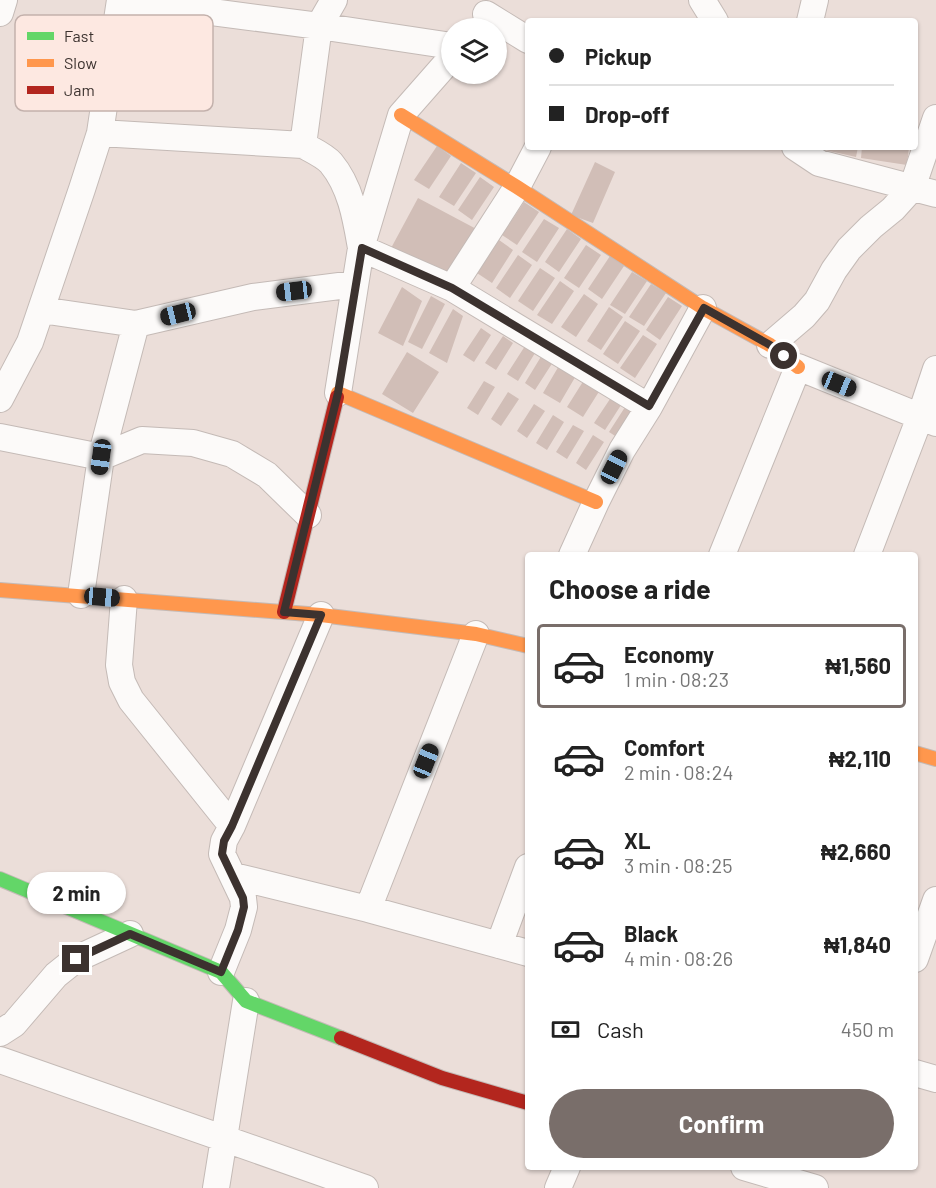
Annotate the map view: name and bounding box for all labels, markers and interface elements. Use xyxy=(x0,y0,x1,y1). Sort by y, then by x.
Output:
legend xyxy=(15,15,213,111)
map controls xyxy=(441,18,507,84)
button: layers xyxy=(441,18,507,84)
text: Fast xyxy=(64,26,94,45)
text: Pickup xyxy=(585,43,652,69)
text: Slow xyxy=(64,53,97,72)
text: Jam xyxy=(64,80,95,99)
text: Drop-off xyxy=(585,101,669,127)
car xyxy=(275,280,313,302)
car xyxy=(158,301,198,327)
route start xyxy=(770,342,797,369)
car xyxy=(819,369,859,399)
car xyxy=(90,438,112,476)
car xyxy=(598,447,630,487)
text: Choose a ride xyxy=(549,572,711,604)
car xyxy=(83,586,121,608)
icon: car xyxy=(552,639,606,693)
text: Economy xyxy=(624,641,714,667)
text: ₦1,560 xyxy=(825,652,891,678)
text: 1 min · 08:23 xyxy=(624,667,729,691)
icon: car xyxy=(552,732,606,786)
text: Comfort xyxy=(624,734,705,760)
car xyxy=(411,741,441,781)
text: ₦2,110 xyxy=(829,745,891,771)
text: 2 min · 08:24 xyxy=(624,760,734,784)
icon: car xyxy=(552,825,606,879)
text: XL xyxy=(624,827,650,853)
text: ₦2,660 xyxy=(821,838,891,864)
text: 3 min · 08:25 xyxy=(624,853,732,877)
callout: 2 min xyxy=(26,872,125,914)
text: 2 min xyxy=(53,881,100,905)
icon: car xyxy=(552,918,606,972)
text: Black xyxy=(624,920,678,946)
text: ₦1,840 xyxy=(824,931,891,957)
route end xyxy=(62,945,89,972)
text: 4 min · 08:26 xyxy=(624,946,733,970)
icon: cash xyxy=(549,1013,582,1046)
text: Cash xyxy=(597,1016,644,1042)
text: 450 m xyxy=(841,1017,894,1041)
button: Confirm xyxy=(549,1089,894,1158)

